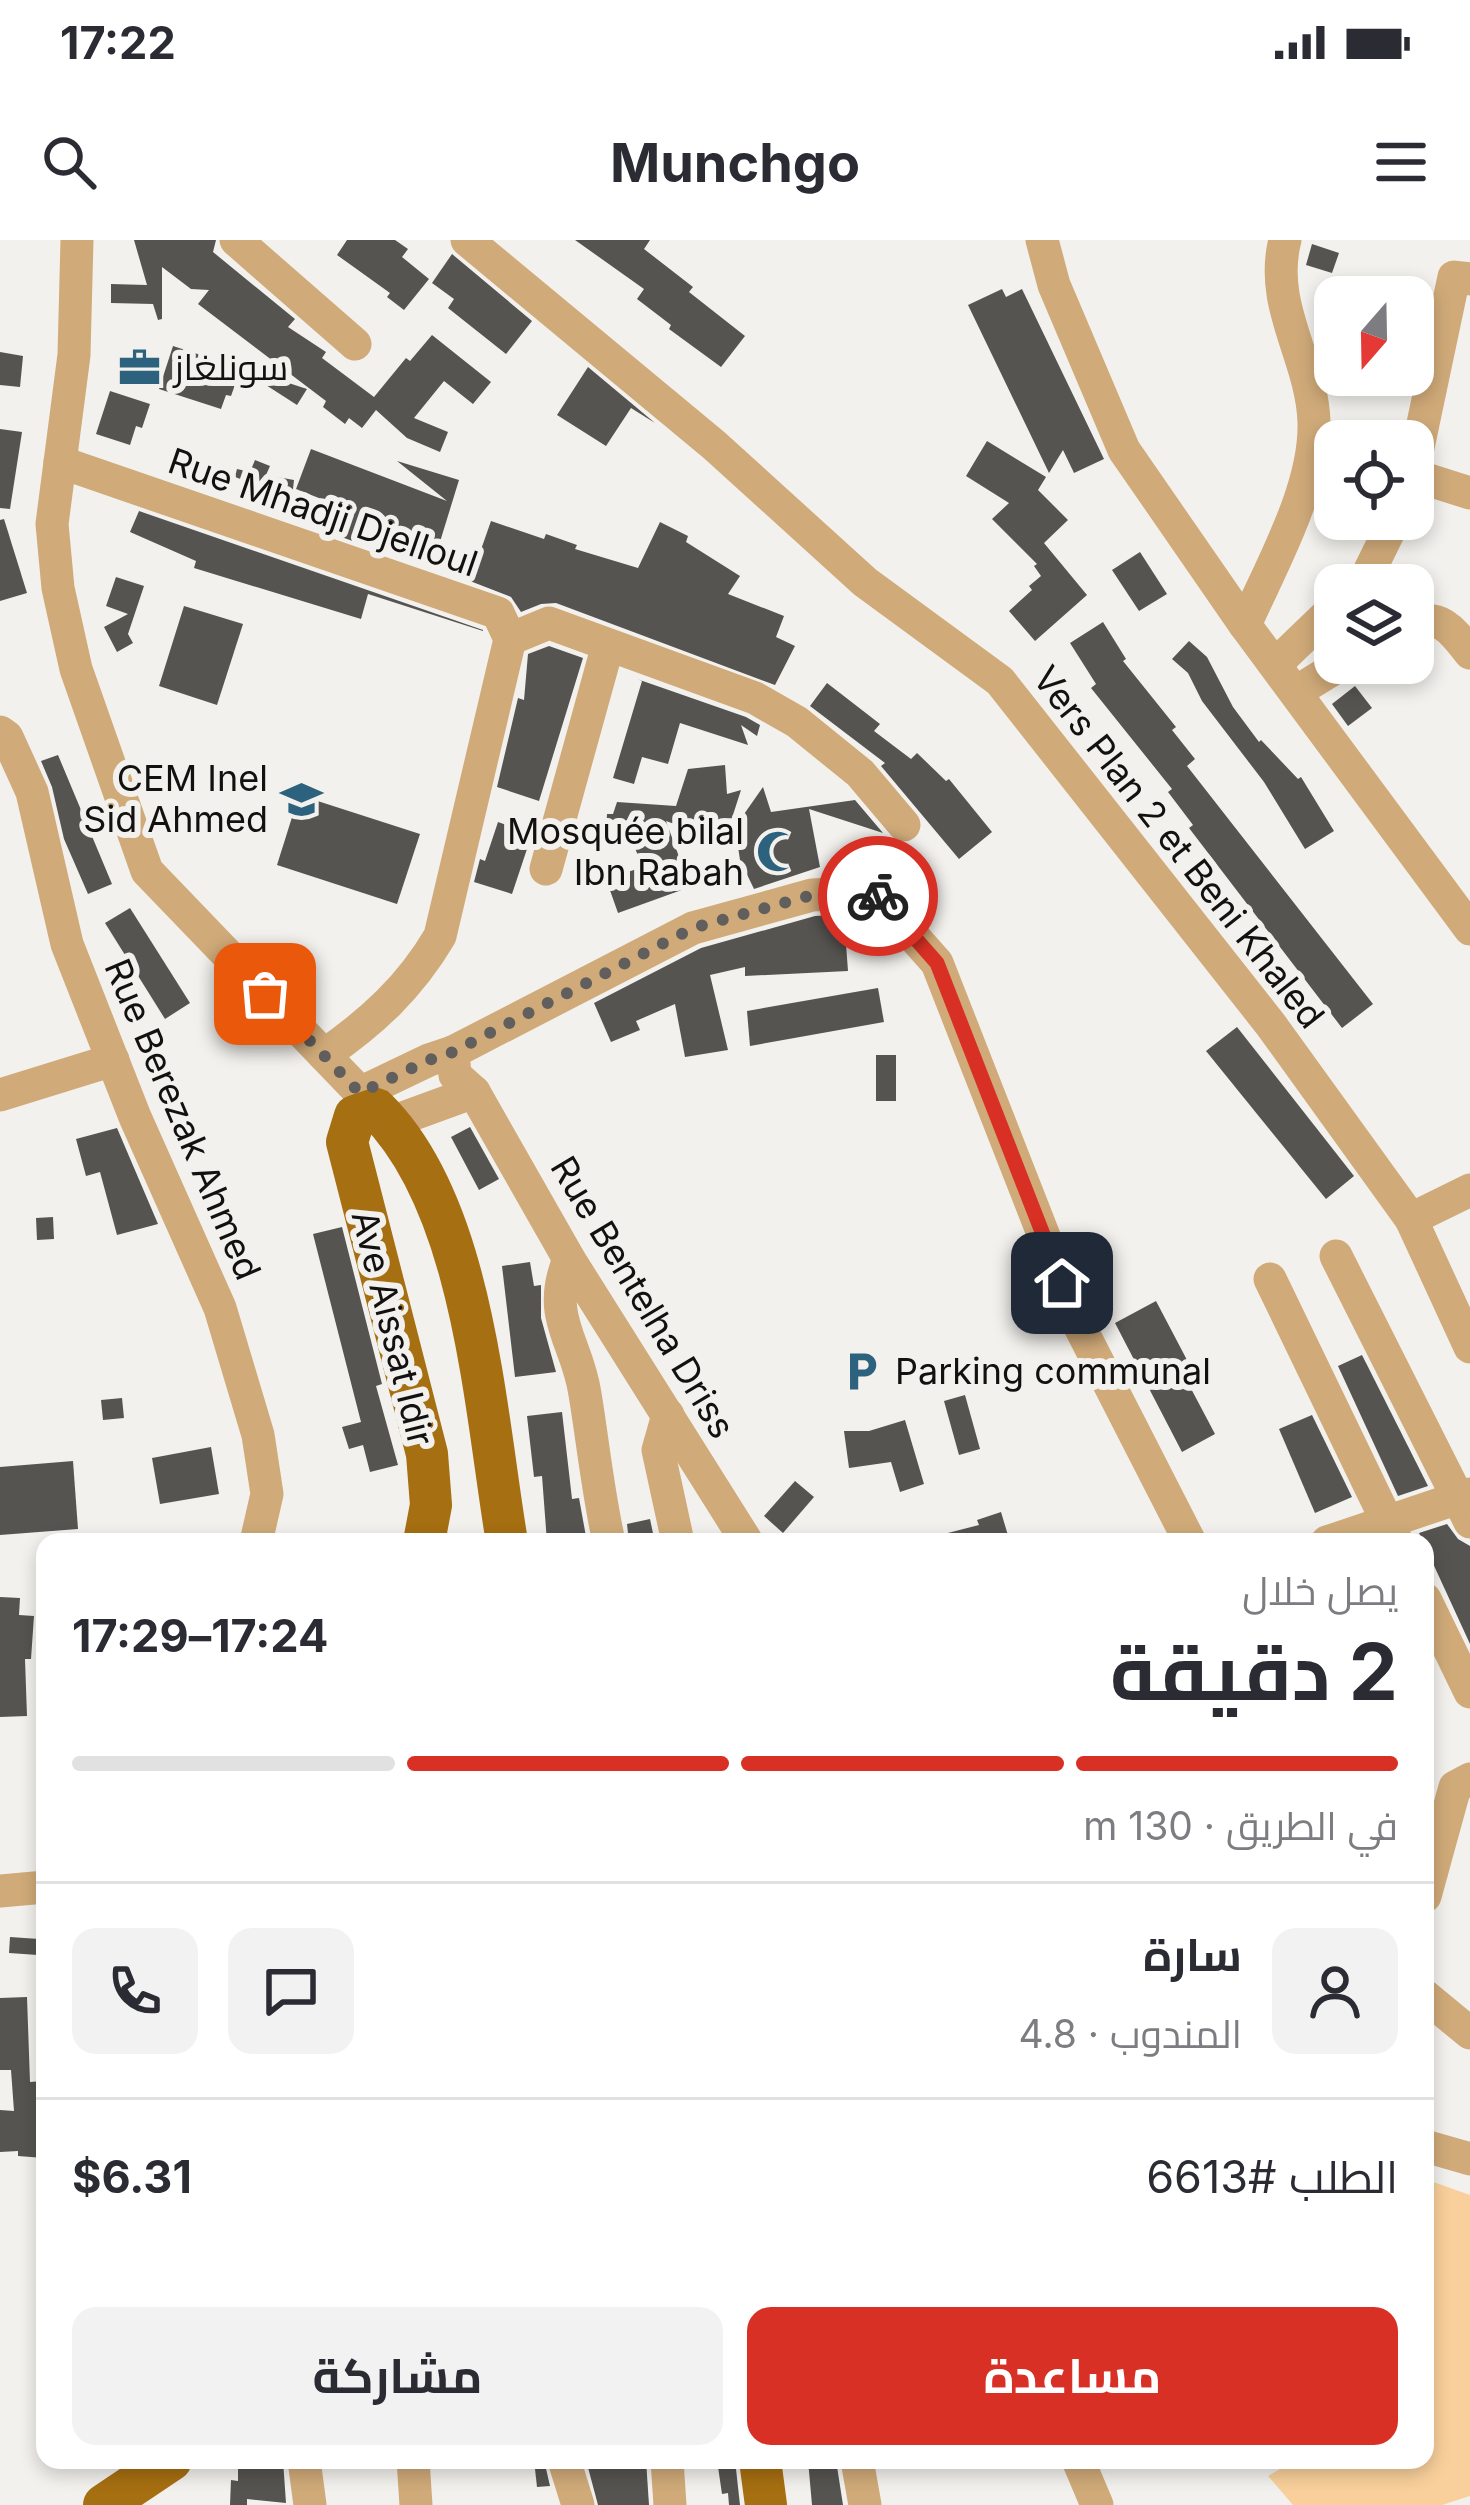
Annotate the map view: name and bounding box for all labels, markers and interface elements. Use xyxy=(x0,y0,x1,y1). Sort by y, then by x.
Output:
text: 17:22 xyxy=(60,15,176,70)
icon: search xyxy=(36,129,102,195)
icon: menu xyxy=(1368,129,1434,195)
text: Munchgo xyxy=(610,130,860,195)
north arrow xyxy=(1314,276,1434,396)
map controls xyxy=(1314,276,1434,684)
office icon: سونلغاز xyxy=(117,344,163,390)
place label: سونلغاز xyxy=(172,345,288,389)
button: locate xyxy=(1314,420,1434,540)
street label: Rue Mhadji Djelloul xyxy=(163,438,483,586)
button: layers xyxy=(1314,564,1434,684)
street label: Vers Plan 2 et Beni Khaled xyxy=(1024,657,1334,1037)
place label: CEM Inel Sid Ahmed xyxy=(83,756,268,841)
school or university icon: CEM Inel Sid Ahmed xyxy=(279,776,325,822)
place label: Mosquée bilal Ibn Rabah xyxy=(507,809,744,894)
mosque icon: Mosquée bilal Ibn Rabah xyxy=(755,829,801,875)
courier xyxy=(818,836,938,956)
icon: bike xyxy=(845,863,911,929)
pin xyxy=(214,943,316,1045)
street label: Rue Berezak Ahmed xyxy=(96,952,270,1286)
icon: bag xyxy=(232,961,298,1027)
street label: Rue Bentelha Driss xyxy=(541,1148,745,1446)
street label: Ave Aissat Idir xyxy=(343,1206,443,1450)
pin xyxy=(1011,1232,1113,1334)
icon: home xyxy=(1029,1250,1095,1316)
parking icon: Parking communal xyxy=(838,1348,884,1394)
place label: Parking communal xyxy=(895,1349,1211,1393)
text: يصل خلال xyxy=(1242,1567,1398,1614)
text: 17:24–17:29 xyxy=(72,1608,328,1663)
text: 2 دقيقة xyxy=(1110,1624,1398,1719)
text: في الطريق · 130 m xyxy=(1083,1802,1398,1849)
text: سارة xyxy=(1143,1927,1242,1982)
button: phone xyxy=(72,1928,198,2054)
button: chat xyxy=(228,1928,354,2054)
button: person xyxy=(1272,1928,1398,2054)
text: المندوب · 4.8 xyxy=(1019,2010,1242,2057)
text: $6.31 xyxy=(72,2149,192,2204)
text: الطلب #6613 xyxy=(1146,2149,1398,2204)
button: مشاركة xyxy=(72,2307,723,2445)
button: مساعدة xyxy=(747,2307,1398,2445)

